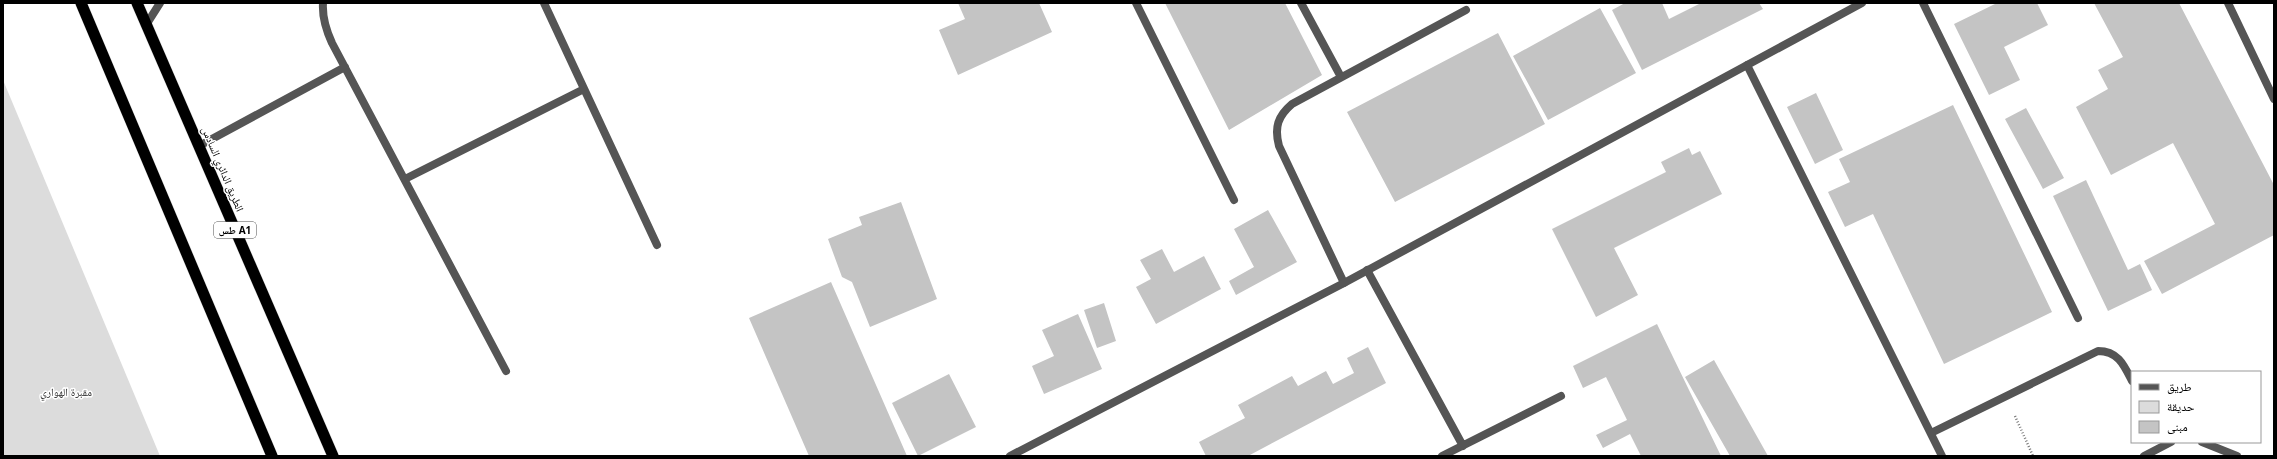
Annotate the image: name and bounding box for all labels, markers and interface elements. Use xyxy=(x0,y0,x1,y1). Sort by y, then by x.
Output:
street label: الطريق الدائري السادس xyxy=(197,124,248,214)
road number: طس A1 xyxy=(214,222,256,238)
legend xyxy=(2131,371,2261,443)
text: طريق xyxy=(2167,378,2192,395)
park label: مقبرة الهواري xyxy=(40,384,92,401)
text: حديقة xyxy=(2167,398,2195,415)
text: مبنى xyxy=(2167,418,2188,435)

